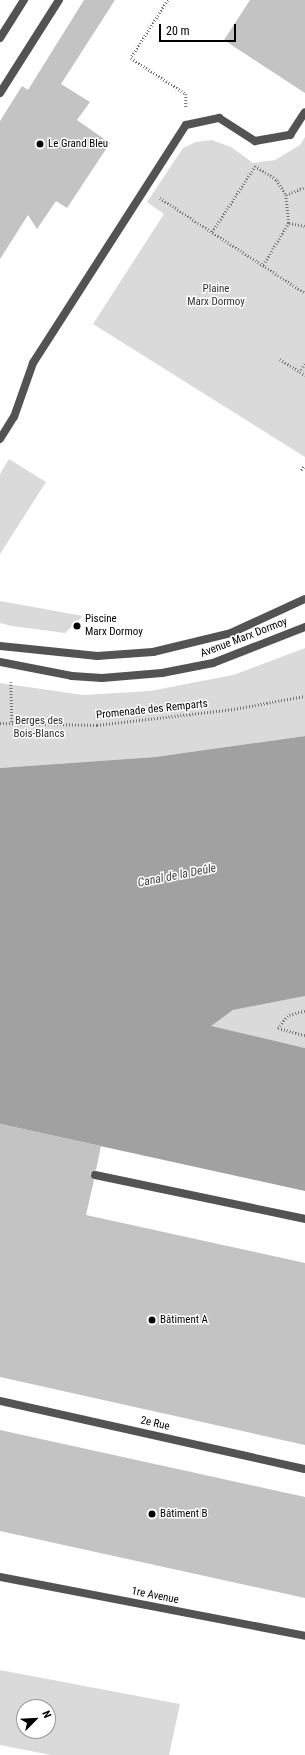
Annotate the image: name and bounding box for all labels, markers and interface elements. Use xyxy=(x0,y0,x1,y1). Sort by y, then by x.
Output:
scale bar xyxy=(161,16,238,42)
text: 20 m xyxy=(166,24,190,38)
place label: Le Grand Bleu xyxy=(48,137,108,151)
marker: Le Grand Bleu xyxy=(35,139,45,149)
park label: Plaine Marx Dormoy xyxy=(187,283,245,309)
place label: Piscine Marx Dormoy xyxy=(85,613,143,639)
street label: Avenue Marx Dormoy xyxy=(199,615,289,661)
marker: Piscine Marx Dormoy xyxy=(72,621,82,631)
street label: Promenade des Remparts xyxy=(96,698,208,722)
park label: Berges des Bois-Blancs xyxy=(13,715,65,741)
water label: Canal de la Deûle xyxy=(137,861,217,891)
place label: Bâtiment A xyxy=(160,1313,208,1327)
marker: Bâtiment A xyxy=(147,1315,157,1325)
street label: 2e Rue xyxy=(139,1414,171,1434)
place label: Bâtiment B xyxy=(160,1507,208,1521)
marker: Bâtiment B xyxy=(147,1509,157,1519)
street label: 1re Avenue xyxy=(130,1585,180,1607)
north arrow xyxy=(16,1699,56,1739)
text: N xyxy=(39,1709,54,1720)

